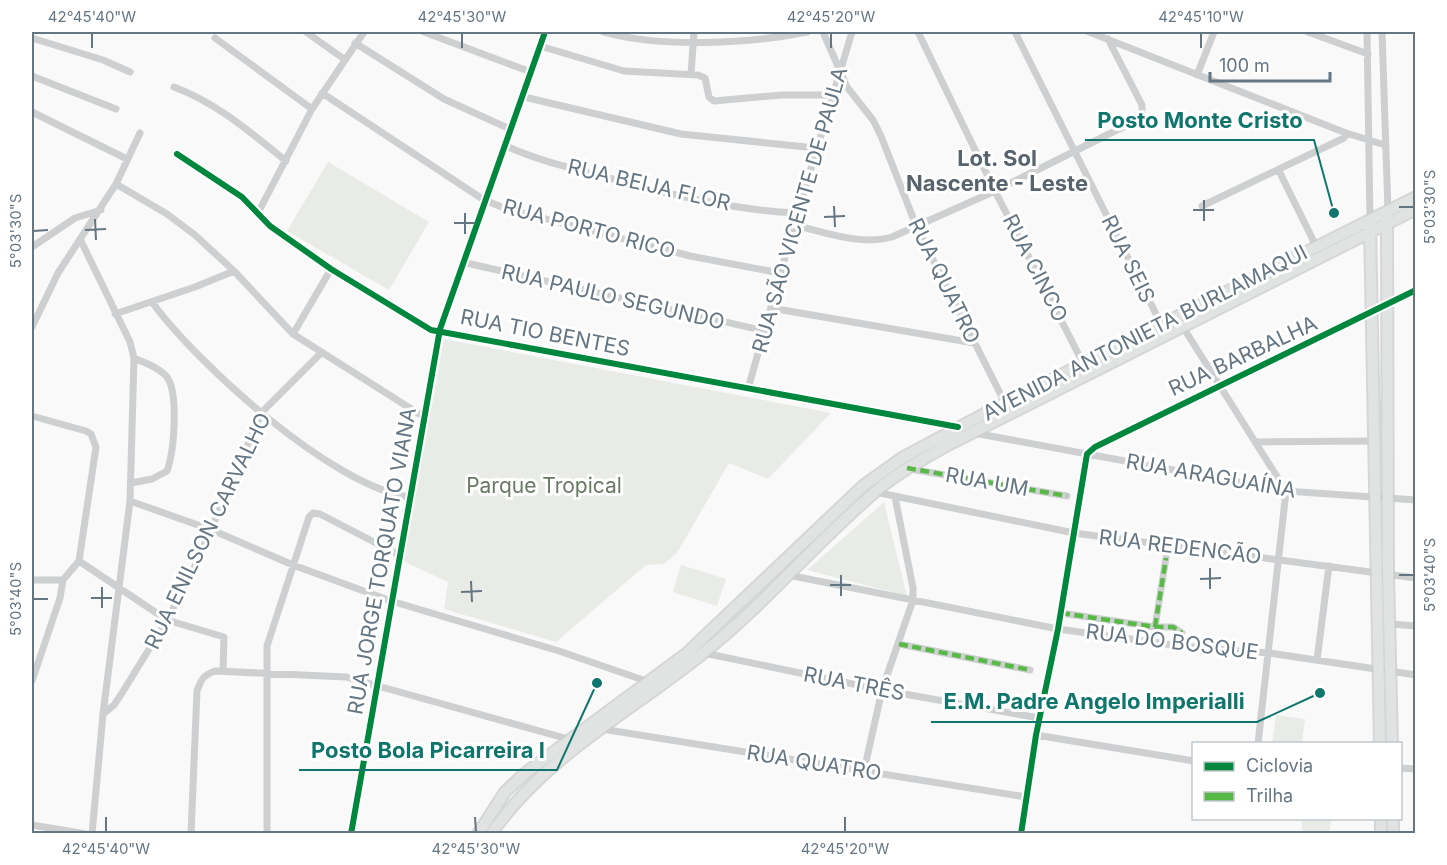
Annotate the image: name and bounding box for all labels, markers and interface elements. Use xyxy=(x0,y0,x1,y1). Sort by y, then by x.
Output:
text: 42°45'40"W xyxy=(48,7,136,26)
text: 42°45'30"W xyxy=(418,7,507,26)
text: 42°45'20"W xyxy=(787,7,876,26)
text: 42°45'10"W xyxy=(1158,7,1244,26)
scale bar xyxy=(1210,45,1330,83)
text: 100 m xyxy=(1219,55,1270,76)
street label: RUA SÃO VICENTE DE PAULA xyxy=(746,64,852,356)
callout: Posto Monte Cristo xyxy=(1085,100,1314,140)
text: Posto Monte Cristo xyxy=(1097,107,1303,133)
district label: Lot. Sol Nascente - Leste xyxy=(906,145,1088,196)
street label: RUA BEIJA FLOR xyxy=(565,154,733,215)
text: 5°03'30"S xyxy=(1420,170,1439,244)
street label: RUA PORTO RICO xyxy=(500,193,678,264)
text: 5°03'30"S xyxy=(6,194,25,268)
street label: RUA CINCO xyxy=(998,210,1073,326)
street label: RUA SEIS xyxy=(1097,211,1160,307)
street label: RUA QUATRO xyxy=(903,214,986,347)
street label: AVENIDA ANTONIETA BURLAMAQUI xyxy=(978,239,1311,426)
street label: RUA PAULO SEGUNDO xyxy=(499,259,727,334)
street label: RUA TIO BENTES xyxy=(458,304,632,361)
street label: RUA BARBALHA xyxy=(1165,310,1321,401)
street label: RUA JORGE TORQUATO VIANA xyxy=(342,406,421,716)
street label: RUA ENILSON CARVALHO xyxy=(139,408,276,653)
street label: RUA ARAGUAÍNA xyxy=(1124,447,1298,503)
street label: RUA UM xyxy=(944,462,1030,501)
park label: Parque Tropical xyxy=(466,473,622,498)
street label: RUA REDENCÃO xyxy=(1097,523,1263,569)
text: 5°03'40"S xyxy=(1420,538,1439,612)
text: 5°03'40"S xyxy=(6,562,25,636)
street label: RUA DO BOSQUE xyxy=(1084,619,1260,665)
street label: RUA TRÊS xyxy=(802,660,907,706)
callout: E.M. Padre Angelo Imperialli xyxy=(931,682,1257,722)
text: E.M. Padre Angelo Imperialli xyxy=(943,688,1245,714)
callout: Posto Bola Picarreira I xyxy=(299,730,557,770)
text: Posto Bola Picarreira I xyxy=(311,737,545,763)
street label: RUA QUATRO xyxy=(745,740,883,786)
legend xyxy=(1192,742,1402,820)
text: Ciclovia xyxy=(1246,755,1313,776)
text: Trilha xyxy=(1246,785,1293,806)
text: 42°45'40"W xyxy=(62,839,150,858)
text: 42°45'30"W xyxy=(432,839,521,858)
text: 42°45'20"W xyxy=(801,839,890,858)

